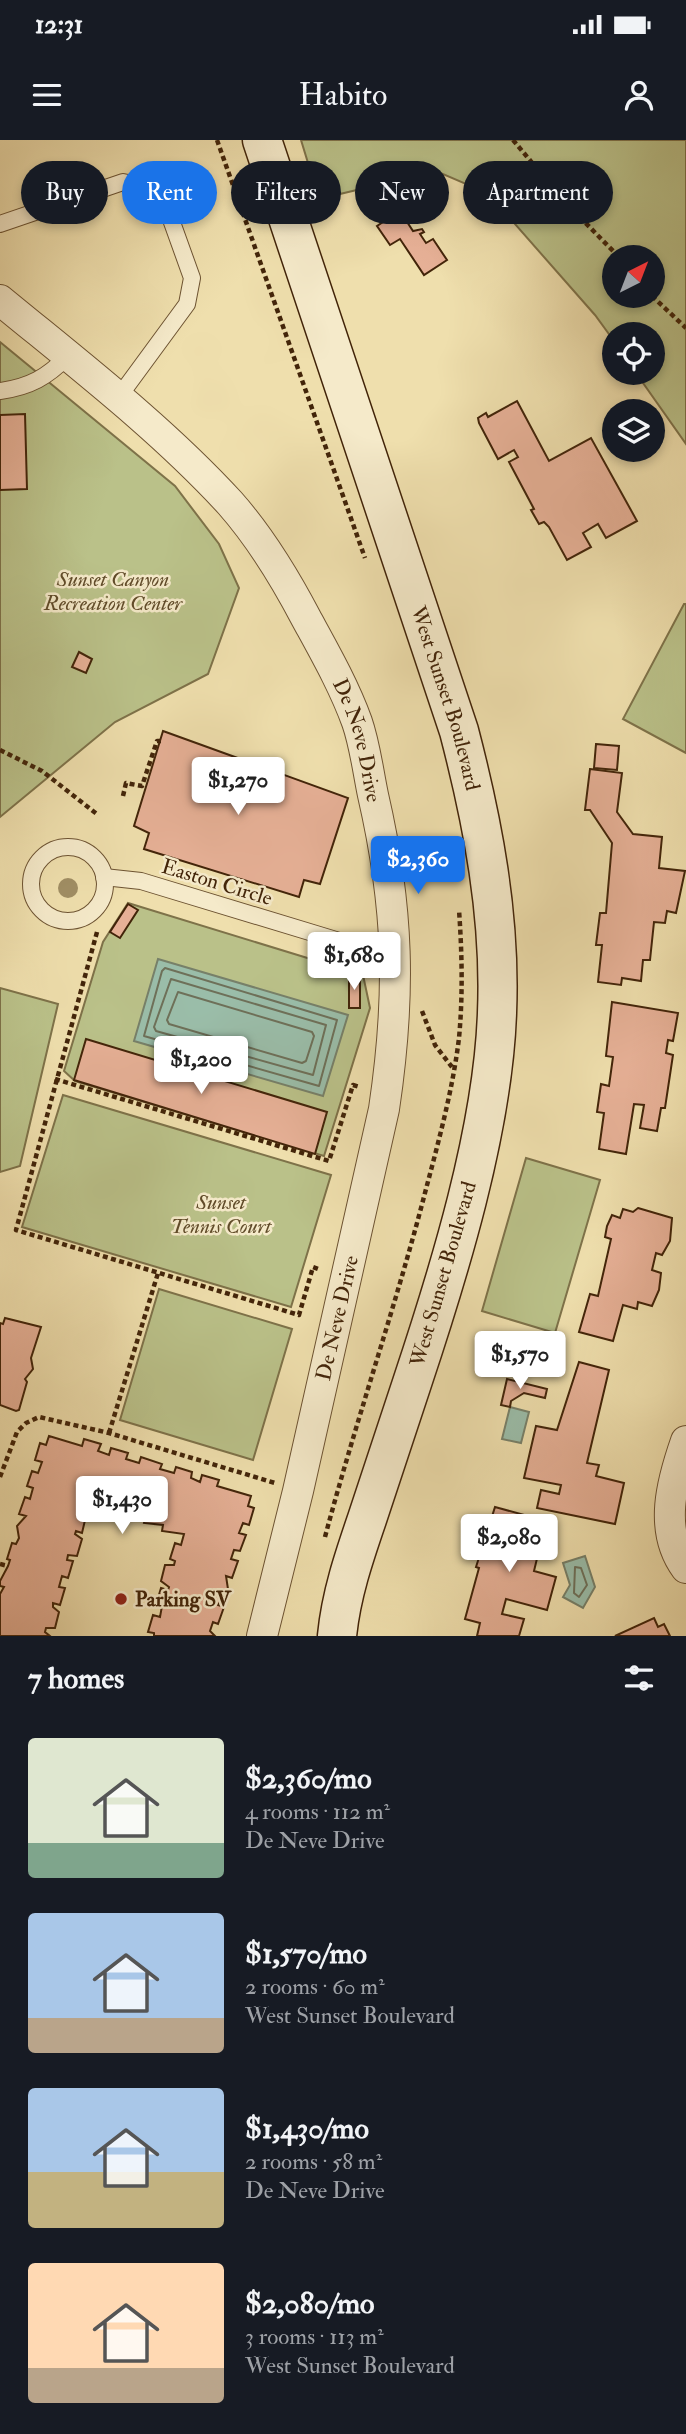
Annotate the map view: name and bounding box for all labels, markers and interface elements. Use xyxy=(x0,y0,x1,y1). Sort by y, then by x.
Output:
text: 12:31 xyxy=(35,9,83,41)
text: Habito xyxy=(299,75,387,115)
icon: menu xyxy=(28,76,66,114)
icon: person xyxy=(620,76,658,114)
chip: Buy xyxy=(21,161,108,224)
chip: Rent xyxy=(122,161,217,224)
chip: Filters xyxy=(231,161,341,224)
chip: New xyxy=(355,161,449,224)
chip: Apartment xyxy=(463,161,613,224)
north arrow xyxy=(602,245,665,308)
map controls xyxy=(602,245,665,462)
button: locate xyxy=(602,322,665,385)
button: layers xyxy=(602,399,665,462)
park label: Sunset Canyon Recreation Center xyxy=(43,566,183,617)
street label: West Sunset Boulevard xyxy=(404,602,486,794)
street label: De Neve Drive xyxy=(326,674,387,805)
pin: $1,270 xyxy=(181,758,295,817)
text: $1,270 xyxy=(208,765,268,794)
pin: $2,360 xyxy=(361,836,475,896)
text: $2,360 xyxy=(387,844,449,873)
street label: Easton Circle xyxy=(158,853,276,912)
pin: $1,680 xyxy=(297,932,411,992)
text: $1,680 xyxy=(324,940,384,969)
pin: $1,200 xyxy=(144,1037,258,1096)
text: $1,200 xyxy=(170,1044,232,1073)
street label: West Sunset Boulevard xyxy=(404,1178,483,1371)
park label: Sunset Tennis Court xyxy=(171,1189,272,1240)
street label: De Neve Drive xyxy=(310,1253,365,1383)
pin: $1,570 xyxy=(463,1332,577,1391)
text: $1,570 xyxy=(491,1339,549,1368)
pin: $1,430 xyxy=(65,1476,179,1536)
text: $1,430 xyxy=(92,1484,152,1513)
pin: $2,080 xyxy=(452,1514,566,1574)
text: $2,080 xyxy=(477,1522,541,1551)
place label: Parking SV xyxy=(135,1586,232,1613)
marker: Parking SV xyxy=(113,1591,129,1607)
icon: filters xyxy=(620,1659,658,1697)
text: 7 homes xyxy=(28,1660,124,1697)
text: $2,360/mo xyxy=(245,1760,372,1797)
icon: home xyxy=(84,1766,168,1850)
text: 4 rooms · 112 m² xyxy=(245,1797,390,1826)
text: De Neve Drive xyxy=(245,1826,385,1855)
text: $1,570/mo xyxy=(245,1935,367,1972)
icon: home xyxy=(84,1941,168,2025)
text: 2 rooms · 60 m² xyxy=(245,1972,385,2001)
text: West Sunset Boulevard xyxy=(245,2001,455,2030)
text: $1,430/mo xyxy=(245,2110,369,2147)
icon: home xyxy=(84,2116,168,2200)
text: 2 rooms · 58 m² xyxy=(245,2147,382,2176)
text: De Neve Drive xyxy=(245,2176,385,2205)
text: $2,080/mo xyxy=(245,2285,375,2322)
icon: home xyxy=(84,2291,168,2375)
text: 3 rooms · 113 m² xyxy=(245,2322,384,2351)
text: West Sunset Boulevard xyxy=(245,2351,455,2380)

